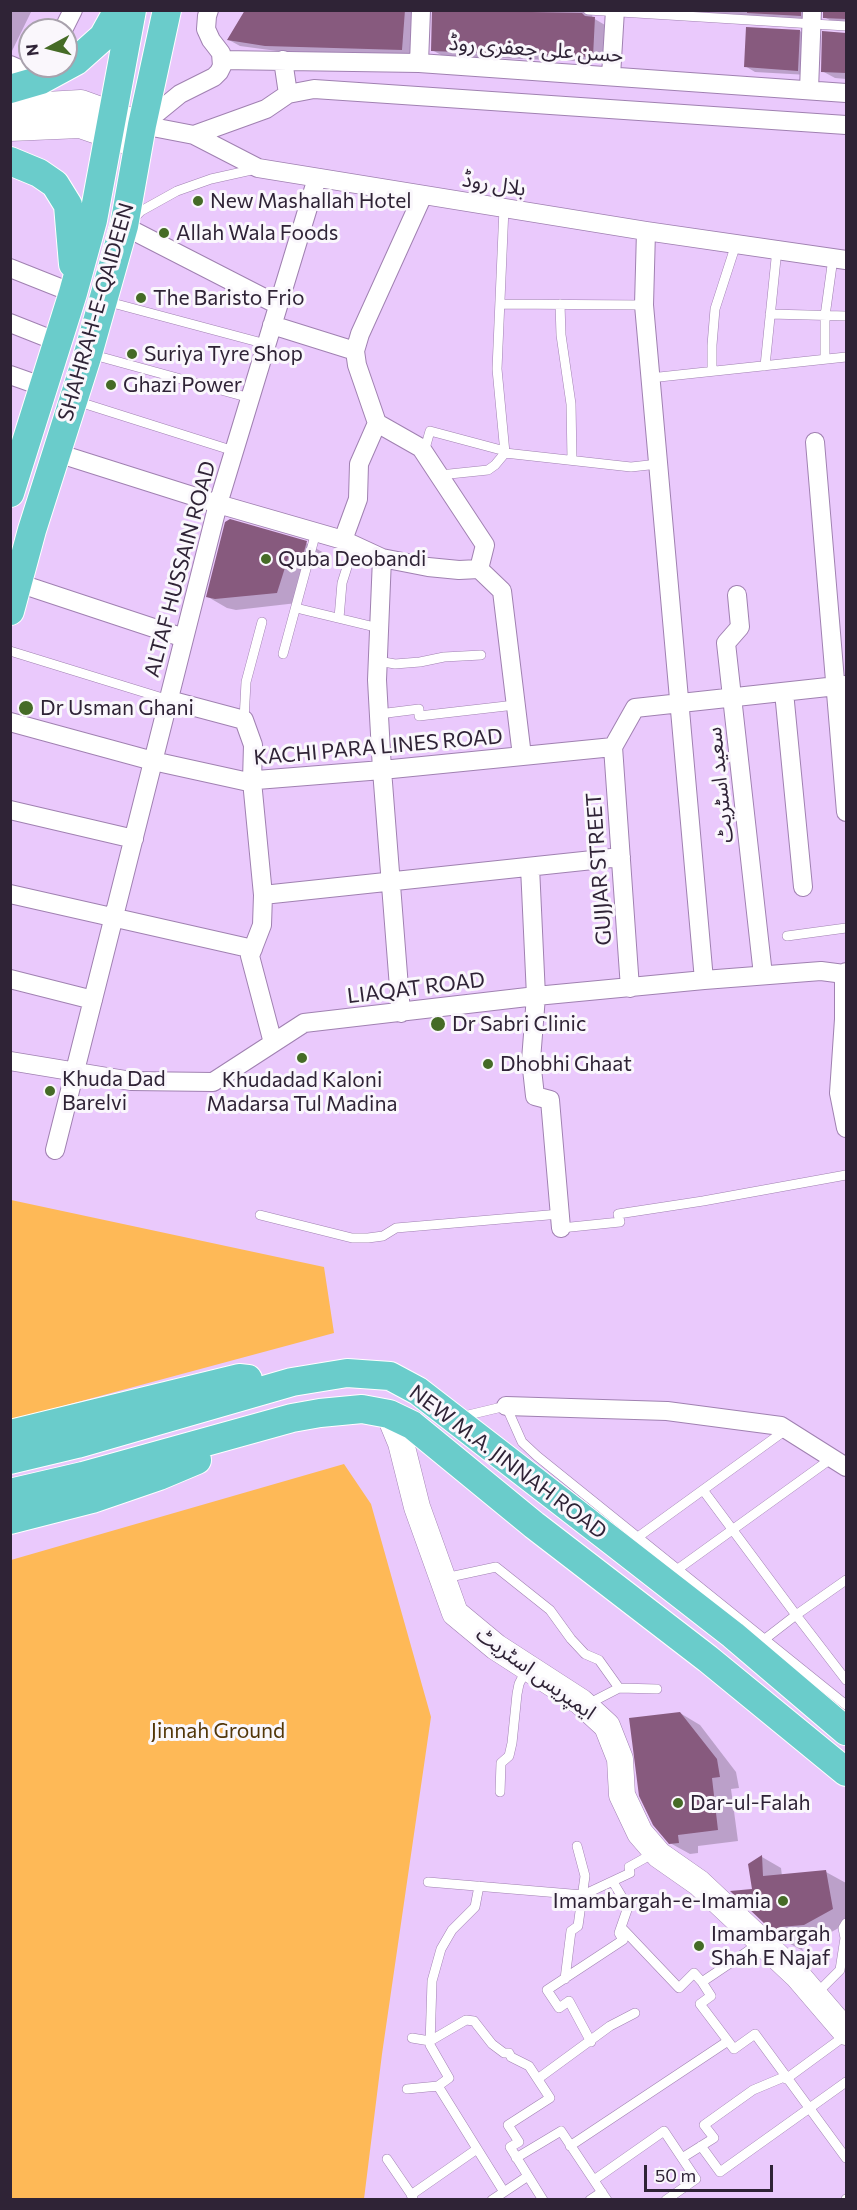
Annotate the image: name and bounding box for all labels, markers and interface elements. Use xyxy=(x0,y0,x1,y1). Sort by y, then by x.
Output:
north arrow xyxy=(18,18,78,78)
street label: حسن علی جعفری روڈ xyxy=(448,30,624,68)
text: N xyxy=(21,43,42,57)
street label: بلال روڈ xyxy=(460,167,528,201)
place label: New Mashallah Hotel xyxy=(210,188,412,214)
marker: New Mashallah Hotel xyxy=(191,194,205,208)
street label: SHAHRAH-E-QAIDEEN xyxy=(53,200,139,424)
place label: Allah Wala Foods xyxy=(176,220,338,246)
marker: Allah Wala Foods xyxy=(157,226,171,240)
place label: The Baristo Frio xyxy=(153,285,305,311)
marker: The Baristo Frio xyxy=(134,291,148,305)
place label: Suriya Tyre Shop xyxy=(144,341,303,367)
marker: Suriya Tyre Shop xyxy=(125,347,139,361)
place label: Ghazi Power xyxy=(123,372,242,398)
marker: Ghazi Power xyxy=(104,378,118,392)
street label: ALTAF HUSSAIN ROAD xyxy=(139,458,221,680)
place label: Quba Deobandi xyxy=(278,546,426,572)
marker: Quba Deobandi xyxy=(259,552,273,566)
place label: Dr Usman Ghani xyxy=(40,695,194,721)
marker: Dr Usman Ghani xyxy=(17,699,35,717)
street label: KACHI PARA LINES ROAD xyxy=(252,724,504,770)
street label: سعید اسٹریٹ xyxy=(701,726,739,844)
street label: GUJJAR STREET xyxy=(581,792,617,946)
street label: LIAQAT ROAD xyxy=(346,967,486,1009)
place label: Dr Sabri Clinic xyxy=(452,1011,586,1037)
marker: Dr Sabri Clinic xyxy=(429,1015,447,1033)
marker: Khudadad Kaloni Madarsa Tul Madina xyxy=(295,1051,309,1065)
place label: Dhobhi Ghaat xyxy=(500,1051,632,1077)
marker: Dhobhi Ghaat xyxy=(481,1057,495,1071)
place label: Khuda Dad Barelvi xyxy=(62,1066,166,1116)
place label: Khudadad Kaloni Madarsa Tul Madina xyxy=(207,1067,397,1117)
marker: Khuda Dad Barelvi xyxy=(43,1084,57,1098)
street label: NEW M.A. JINNAH ROAD xyxy=(404,1380,612,1544)
street label: ایمپریس اسٹریٹ xyxy=(471,1621,601,1725)
park label: Jinnah Ground xyxy=(151,1718,285,1744)
place label: Dar-ul-Falah xyxy=(690,1790,811,1816)
marker: Dar-ul-Falah xyxy=(671,1796,685,1810)
place label: Imambargah-e-Imamia xyxy=(553,1888,771,1914)
marker: Imambargah-e-Imamia xyxy=(776,1894,790,1908)
place label: Imambargah Shah E Najaf xyxy=(711,1921,831,1971)
marker: Imambargah Shah E Najaf xyxy=(692,1939,706,1953)
scale bar xyxy=(647,2153,776,2191)
text: 50 m xyxy=(655,2164,696,2186)

